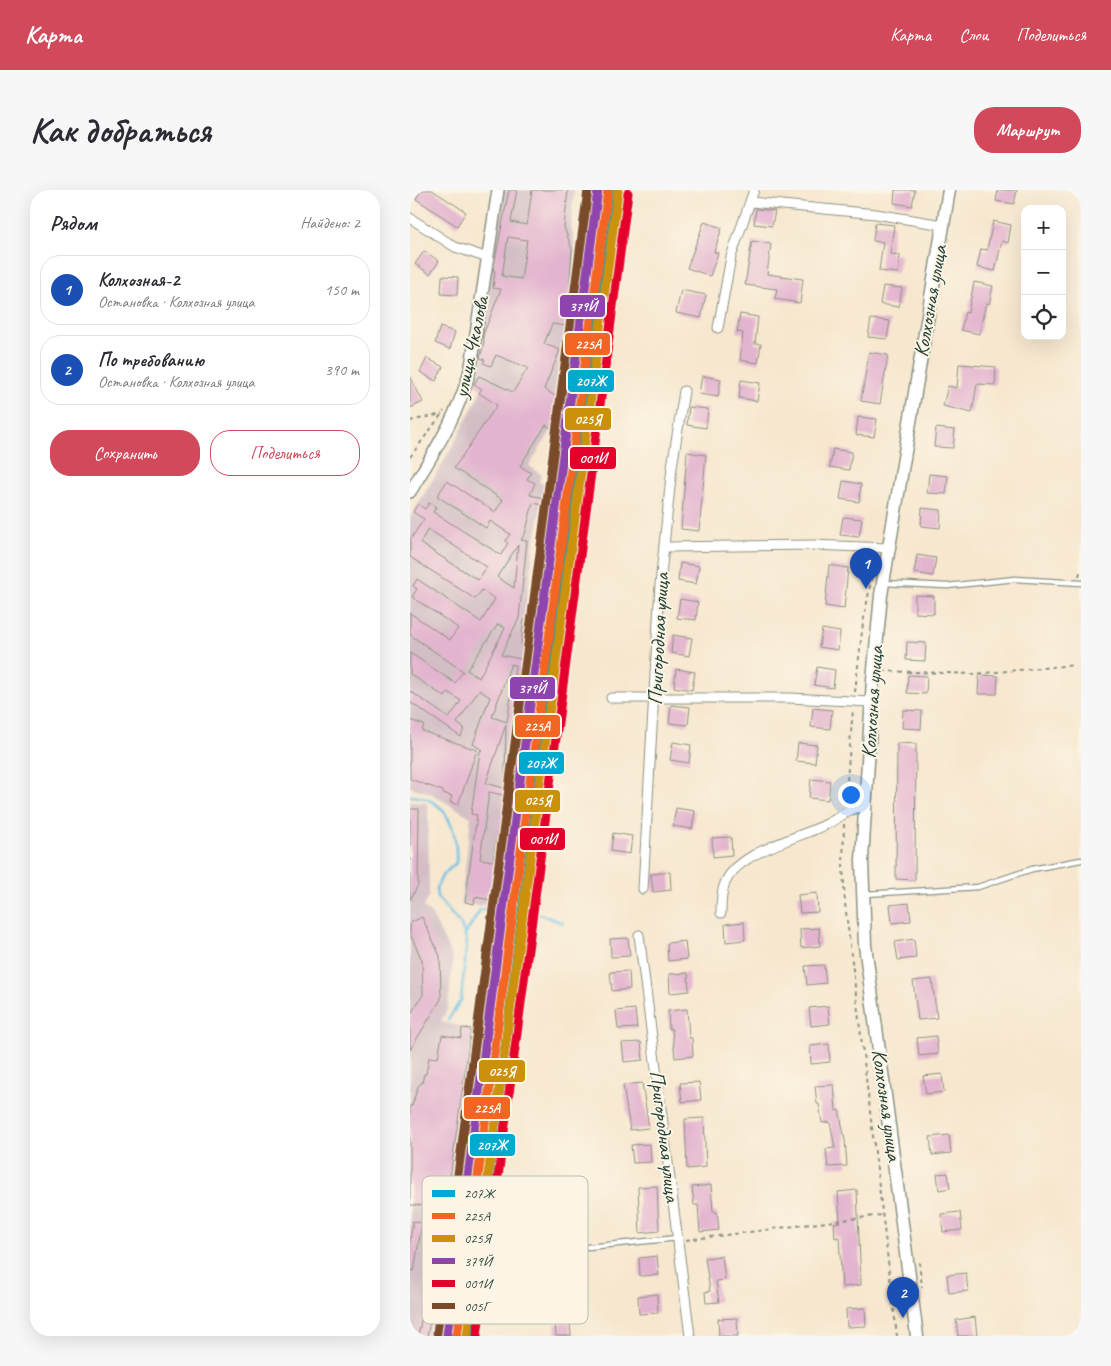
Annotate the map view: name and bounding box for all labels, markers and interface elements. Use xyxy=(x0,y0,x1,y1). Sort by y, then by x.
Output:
text: Карта xyxy=(25,20,82,50)
text: Карта xyxy=(890,24,931,46)
text: Слои xyxy=(959,24,988,46)
text: Поделиться xyxy=(1016,24,1086,46)
button: Маршрут xyxy=(974,107,1081,153)
text: Как добраться xyxy=(30,108,211,153)
map controls xyxy=(1021,205,1066,340)
button: + xyxy=(1021,205,1066,250)
text: Рядом xyxy=(50,210,97,236)
text: Найдено: 2 xyxy=(300,213,360,233)
street label: Колхозная улица xyxy=(907,241,953,359)
button: − xyxy=(1021,250,1066,295)
text: Колхозная-2 xyxy=(98,268,180,292)
text: 1 xyxy=(63,280,71,300)
text: 150 m xyxy=(325,280,359,300)
street label: улица Чкалова xyxy=(447,291,495,402)
text: Остановка · Колхозная улица xyxy=(98,292,255,312)
line badge: 379Й xyxy=(559,294,606,318)
button: locate xyxy=(1021,295,1066,340)
text: 379Й xyxy=(569,297,600,315)
line badge: 225А xyxy=(564,332,611,356)
text: 225А xyxy=(575,336,602,353)
text: По требованию xyxy=(98,348,204,372)
text: 2 xyxy=(63,360,71,380)
text: 390 m xyxy=(325,360,359,380)
line badge: 207Ж xyxy=(567,369,615,393)
text: Остановка · Колхозная улица xyxy=(98,372,255,392)
text: 207Ж xyxy=(576,373,609,390)
line badge: 025Я xyxy=(564,407,612,431)
text: 025Я xyxy=(575,411,604,428)
button: Сохранить xyxy=(50,430,200,476)
button: Поделиться xyxy=(210,430,360,476)
line badge: 001И xyxy=(569,446,617,470)
text: 001И xyxy=(579,450,610,467)
pin: 1 xyxy=(850,548,882,589)
street label: Пригородная улица xyxy=(642,571,675,706)
street label: Колхозная улица xyxy=(855,643,889,759)
line badge: 379Й xyxy=(509,676,556,700)
text: 379Й xyxy=(518,679,549,697)
line badge: 225А xyxy=(514,714,561,738)
text: 225А xyxy=(524,718,551,735)
line badge: 207Ж xyxy=(518,751,565,775)
text: 207Ж xyxy=(526,755,559,772)
your location xyxy=(838,782,864,808)
line badge: 025Я xyxy=(514,789,561,813)
text: 025Я xyxy=(525,792,554,809)
line badge: 001И xyxy=(519,827,566,851)
text: 001И xyxy=(529,831,560,848)
street label: Колхозная улица xyxy=(866,1047,908,1164)
line badge: 025Я xyxy=(478,1059,526,1083)
text: 025Я xyxy=(489,1063,518,1080)
street label: Пригородная улица xyxy=(644,1069,686,1205)
line badge: 225А xyxy=(463,1096,511,1120)
text: 225А xyxy=(474,1100,501,1117)
line badge: 207Ж xyxy=(469,1133,516,1157)
text: 207Ж xyxy=(477,1137,510,1154)
legend xyxy=(422,1176,588,1324)
text: 207Ж xyxy=(464,1185,497,1202)
text: 225А xyxy=(464,1208,491,1225)
text: 025Я xyxy=(464,1230,493,1247)
text: 379Й xyxy=(464,1253,494,1270)
text: 001И xyxy=(464,1275,494,1292)
pin: 2 xyxy=(887,1277,919,1318)
text: 005Г xyxy=(464,1298,493,1315)

